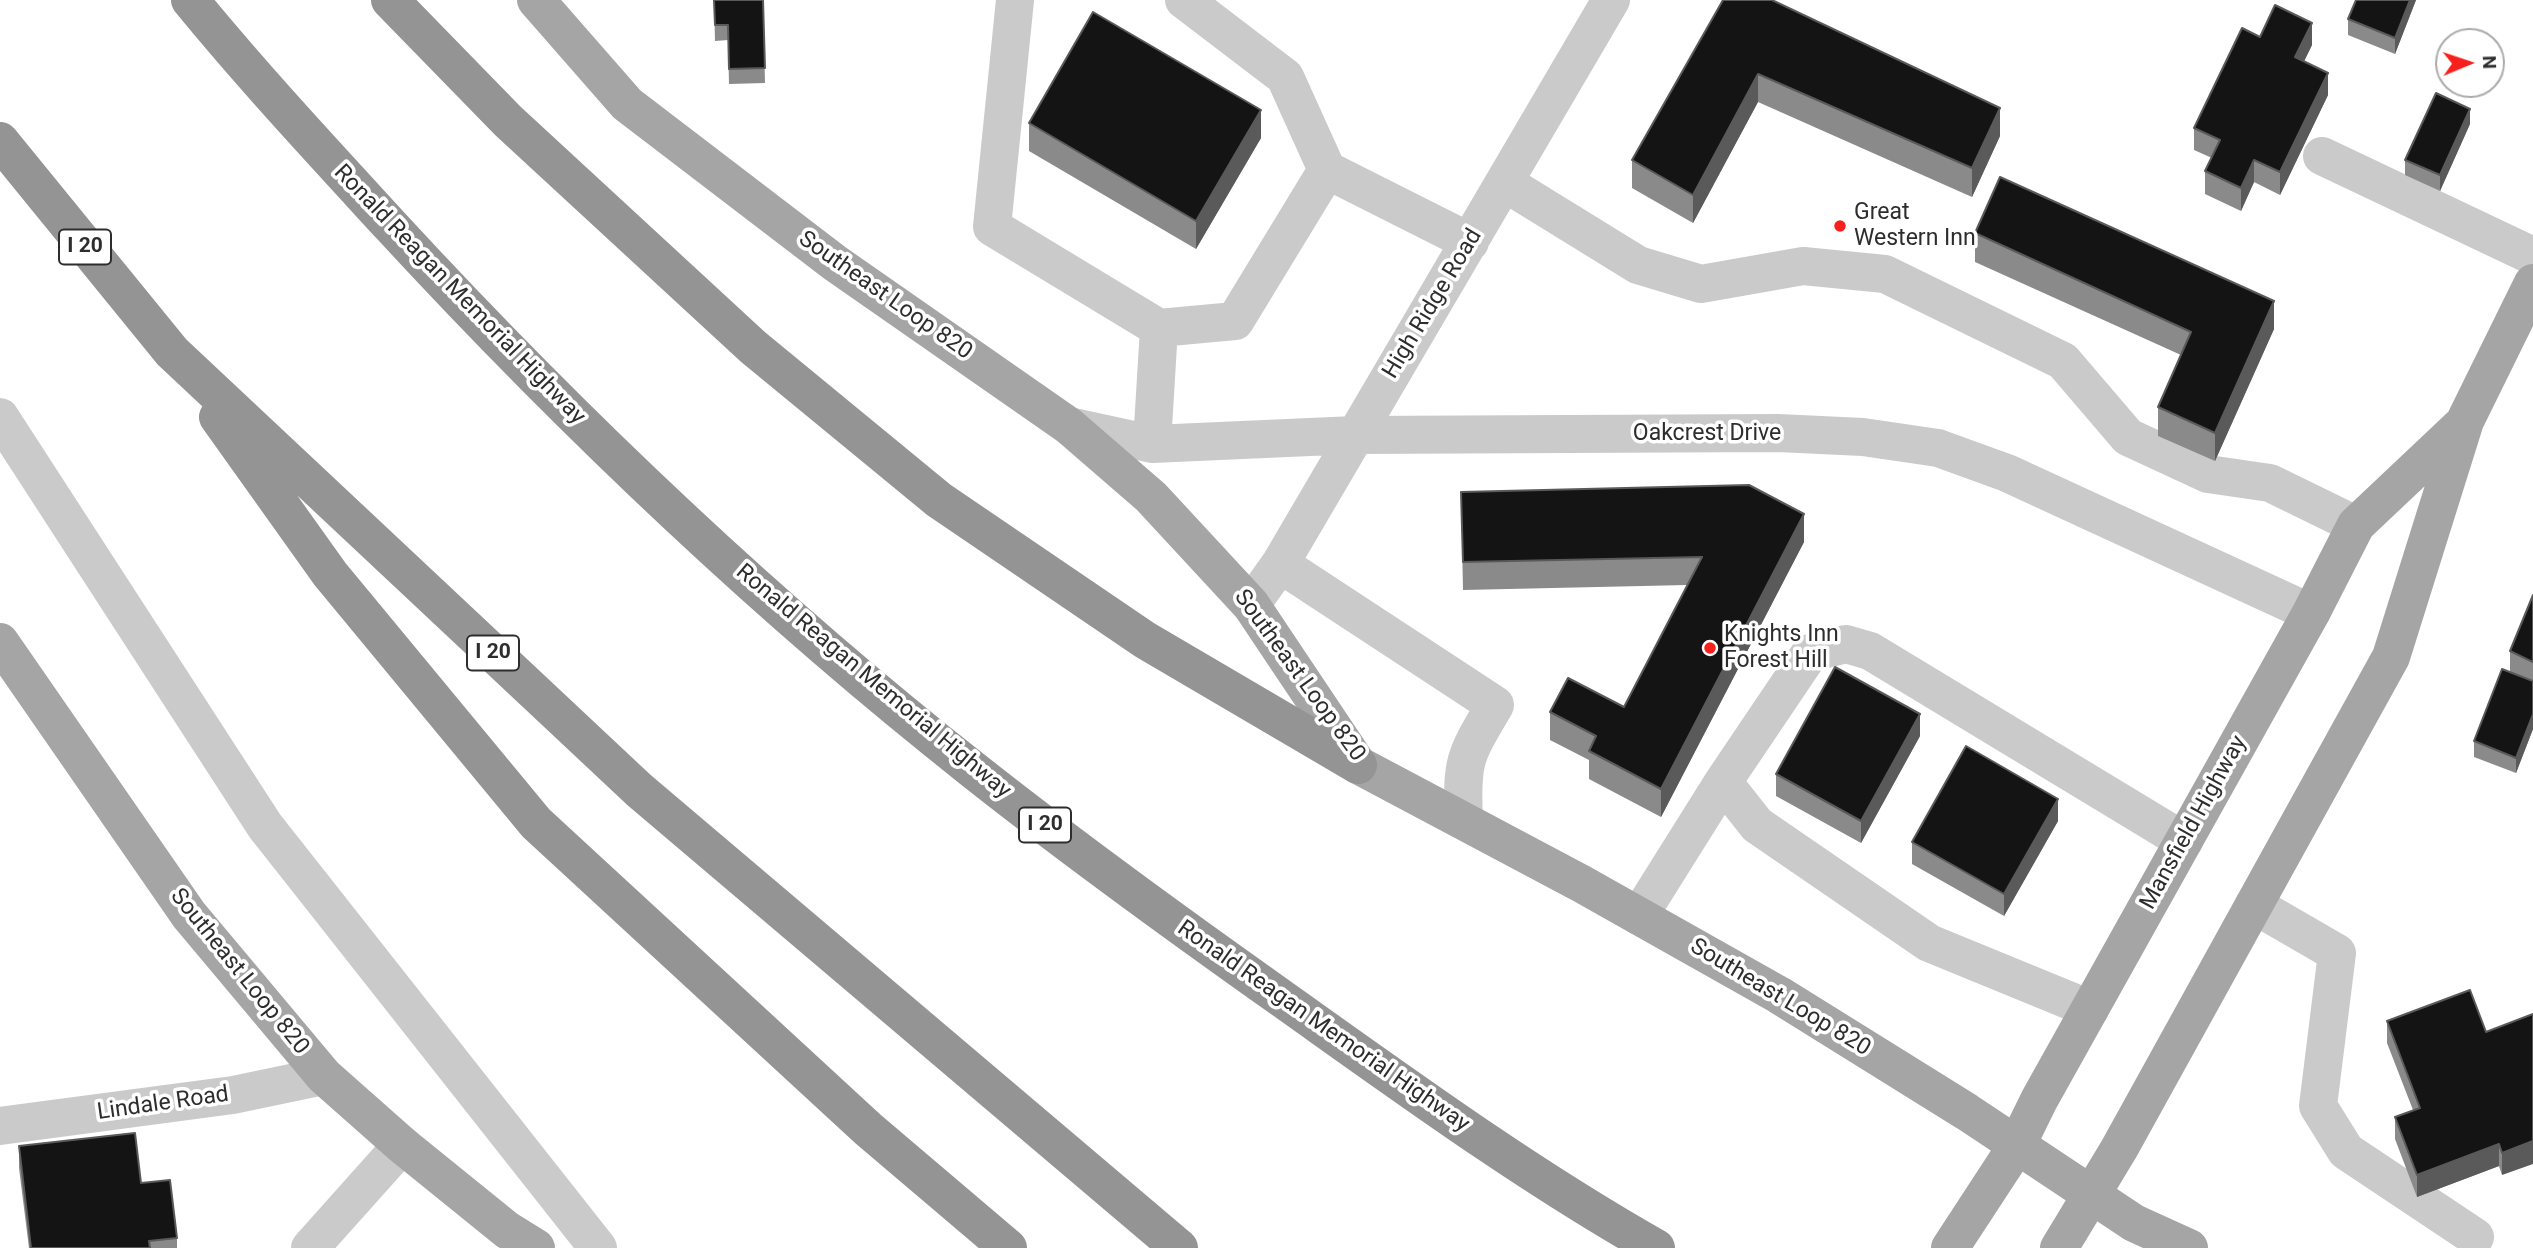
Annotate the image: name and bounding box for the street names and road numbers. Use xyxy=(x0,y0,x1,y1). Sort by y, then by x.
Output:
street label: Ronald Reagan Memorial Highway xyxy=(327,159,591,431)
street label: High Ridge Road xyxy=(1377,224,1489,384)
street label: Southeast Loop 820 xyxy=(793,226,977,366)
road number: I 20 xyxy=(59,230,111,264)
street label: Oakcrest Drive xyxy=(1633,420,1781,448)
street label: Ronald Reagan Memorial Highway xyxy=(730,559,1016,805)
street label: Southeast Loop 820 xyxy=(1227,585,1371,767)
road number: I 20 xyxy=(467,636,519,670)
street label: Mansfield Highway xyxy=(2135,731,2253,915)
road number: I 20 xyxy=(1019,808,1071,842)
street label: Southeast Loop 820 xyxy=(164,883,314,1061)
street label: Ronald Reagan Memorial Highway xyxy=(1172,915,1474,1139)
street label: Southeast Loop 820 xyxy=(1685,933,1875,1063)
street label: Lindale Road xyxy=(96,1081,230,1127)

